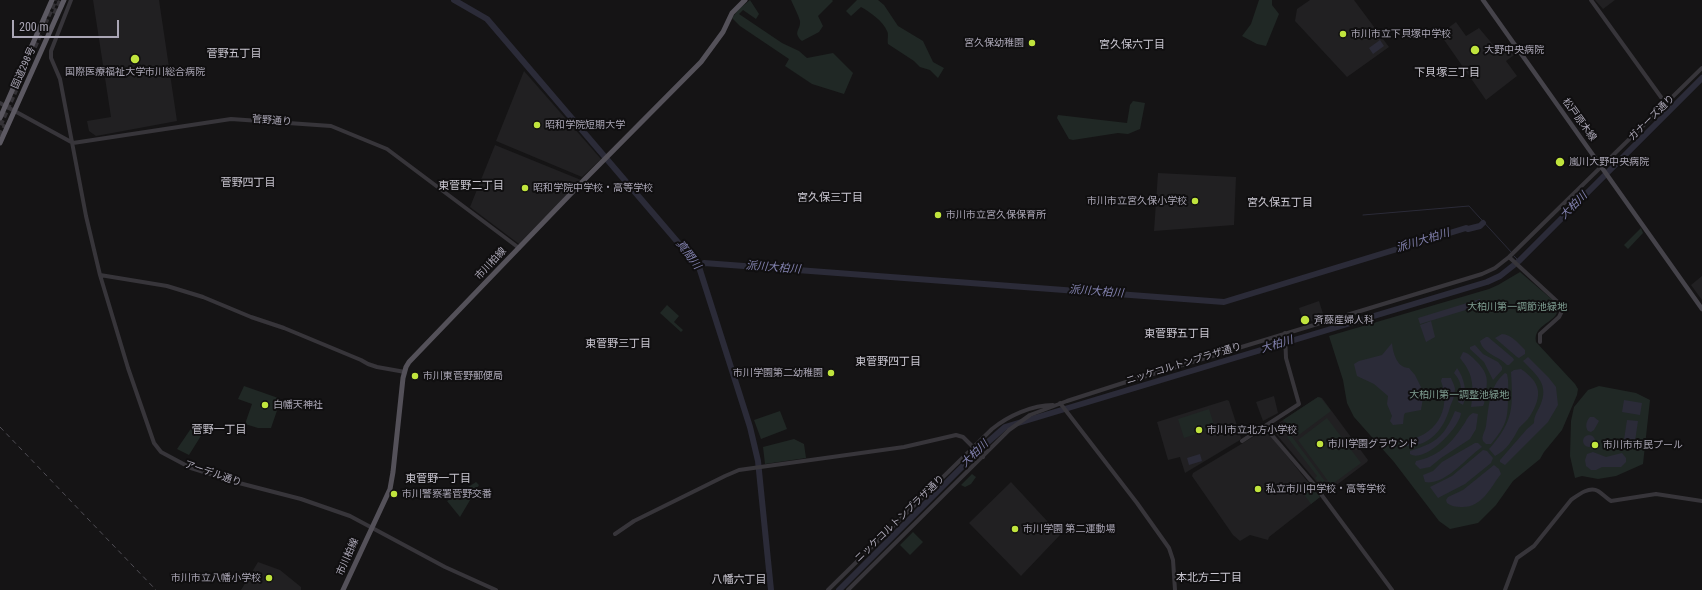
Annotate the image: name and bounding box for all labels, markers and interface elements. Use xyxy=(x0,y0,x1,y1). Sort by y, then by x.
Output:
scale bar xyxy=(14,12,121,38)
text: 200 m xyxy=(19,20,49,34)
place label: 市川市立下貝塚中学校 xyxy=(1351,28,1451,40)
marker: 市川市立下貝塚中学校 xyxy=(1338,29,1348,39)
place label: 宮久保幼稚園 xyxy=(964,37,1024,49)
marker: 宮久保幼稚園 xyxy=(1027,38,1037,48)
district label: 宮久保六丁目 xyxy=(1099,38,1165,52)
marker: 大野中央病院 xyxy=(1469,44,1481,56)
place label: 大野中央病院 xyxy=(1484,44,1544,56)
street label: 国道298号 xyxy=(9,45,39,91)
district label: 菅野五丁目 xyxy=(207,47,261,61)
marker: 国際医療福祉大学市川総合病院 xyxy=(129,53,141,65)
place label: 国際医療福祉大学市川総合病院 xyxy=(65,66,205,78)
district label: 下貝塚三丁目 xyxy=(1414,66,1480,80)
street label: ガナーズ通り xyxy=(1627,93,1677,143)
street label: 松戸原木線 xyxy=(1559,96,1599,144)
street label: 菅野通り xyxy=(252,114,292,128)
place label: 昭和学院短期大学 xyxy=(545,119,625,131)
marker: 昭和学院短期大学 xyxy=(532,120,542,130)
marker: 嵐川大野中央病院 xyxy=(1554,156,1566,168)
place label: 嵐川大野中央病院 xyxy=(1569,156,1649,168)
district label: 菅野四丁目 xyxy=(221,176,275,190)
district label: 東菅野二丁目 xyxy=(438,179,504,193)
place label: 昭和学院中学校・高等学校 xyxy=(533,182,653,194)
marker: 昭和学院中学校・高等学校 xyxy=(520,183,530,193)
water label: 大柏川 xyxy=(1558,190,1590,222)
district label: 宮久保三丁目 xyxy=(797,191,863,205)
place label: 市川市立宮久保小学校 xyxy=(1087,195,1187,207)
marker: 市川市立宮久保小学校 xyxy=(1190,196,1200,206)
district label: 宮久保五丁目 xyxy=(1247,196,1313,210)
place label: 市川市立宮久保保育所 xyxy=(946,209,1046,221)
marker: 市川市立宮久保保育所 xyxy=(933,210,943,220)
water label: 派川大柏川 xyxy=(1395,227,1451,255)
water label: 真間川 xyxy=(673,238,703,272)
street label: 市川柏線 xyxy=(473,245,509,283)
water label: 派川大柏川 xyxy=(745,259,801,277)
water label: 派川大柏川 xyxy=(1068,283,1124,301)
park label: 大柏川第一調節池緑地 xyxy=(1467,301,1567,313)
marker: 斉藤産婦人科 xyxy=(1299,314,1311,326)
place label: 斉藤産婦人科 xyxy=(1314,314,1374,326)
district label: 東菅野五丁目 xyxy=(1144,327,1210,341)
water label: 大柏川 xyxy=(1259,334,1295,356)
district label: 東菅野三丁目 xyxy=(585,337,651,351)
street label: ニッケコルトンプラザ通り xyxy=(1125,341,1243,387)
district label: 東菅野四丁目 xyxy=(855,355,921,369)
place label: 市川学園第二幼稚園 xyxy=(733,367,823,379)
marker: 市川学園第二幼稚園 xyxy=(826,368,836,378)
place label: 市川東菅野郵便局 xyxy=(423,370,503,382)
marker: 市川東菅野郵便局 xyxy=(410,371,420,381)
park label: 大柏川第一調整池緑地 xyxy=(1409,389,1509,401)
place label: 白幡天神社 xyxy=(273,399,323,411)
marker: 白幡天神社 xyxy=(260,400,270,410)
district label: 菅野一丁目 xyxy=(192,423,246,437)
place label: 市川市立北方小学校 xyxy=(1207,424,1297,436)
marker: 市川市立北方小学校 xyxy=(1194,425,1204,435)
water label: 大柏川 xyxy=(959,438,991,470)
place label: 市川学園グラウンド xyxy=(1328,438,1418,450)
marker: 市川学園グラウンド xyxy=(1315,439,1325,449)
place label: 市川市市民プール xyxy=(1603,439,1683,451)
marker: 市川市市民プール xyxy=(1590,440,1600,450)
street label: アーデル通り xyxy=(183,459,243,489)
district label: 東菅野一丁目 xyxy=(405,472,471,486)
street label: ニッケコルトンプラザ通り xyxy=(853,473,947,565)
place label: 私立市川中学校・高等学校 xyxy=(1266,483,1386,495)
marker: 私立市川中学校・高等学校 xyxy=(1253,484,1263,494)
place label: 市川警察署菅野交番 xyxy=(402,488,492,500)
marker: 市川警察署菅野交番 xyxy=(389,489,399,499)
place label: 市川学園 第二運動場 xyxy=(1023,523,1115,535)
marker: 市川学園 第二運動場 xyxy=(1010,524,1020,534)
street label: 市川柏線 xyxy=(334,536,362,578)
district label: 本北方二丁目 xyxy=(1176,571,1242,585)
place label: 市川市立八幡小学校 xyxy=(171,572,261,584)
marker: 市川市立八幡小学校 xyxy=(264,573,274,583)
district label: 八幡六丁目 xyxy=(712,573,766,587)

